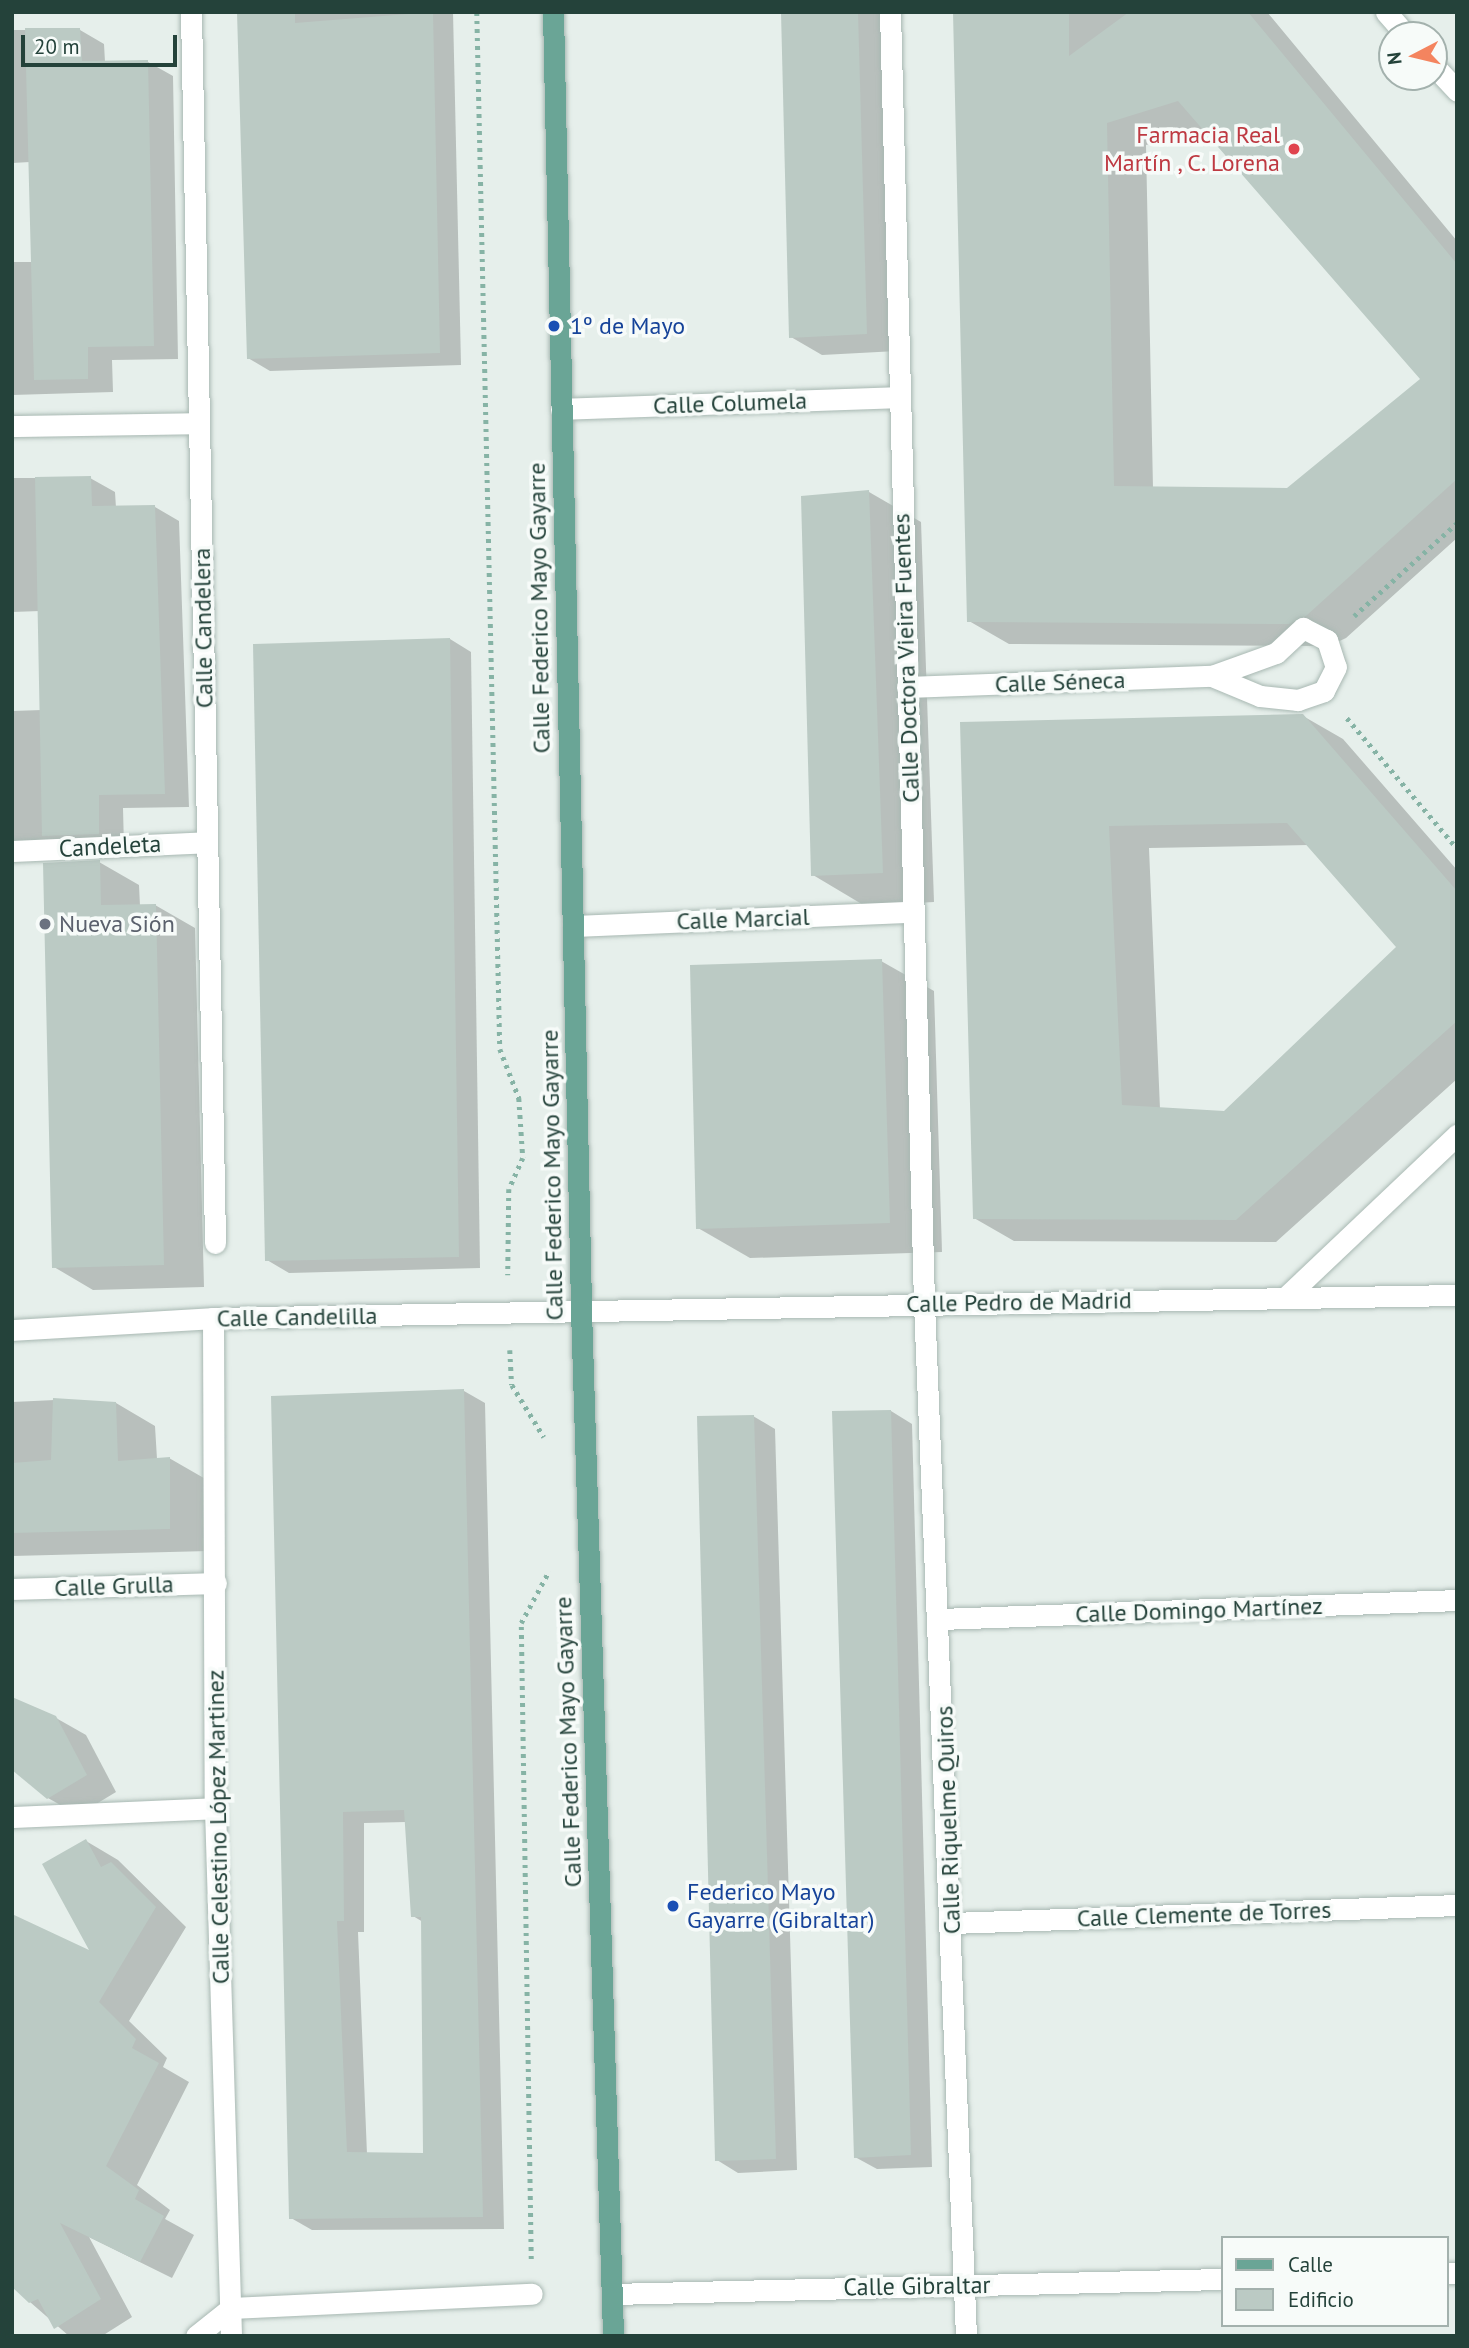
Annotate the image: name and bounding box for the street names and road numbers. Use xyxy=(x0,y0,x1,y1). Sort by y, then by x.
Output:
street label: Calle Columela xyxy=(653,386,807,420)
street label: Calle Federico Mayo Gayarre xyxy=(522,462,556,754)
street label: Calle Doctora Vieira Fuentes xyxy=(887,512,925,804)
street label: Calle Candelera xyxy=(187,548,219,708)
street label: Calle Séneca xyxy=(994,665,1126,699)
street label: Candeleta xyxy=(58,829,162,863)
street label: Calle Marcial xyxy=(676,902,810,936)
street label: Calle Federico Mayo Gayarre xyxy=(535,1029,569,1321)
street label: Calle Pedro de Madrid xyxy=(906,1286,1132,1318)
street label: Calle Candelilla xyxy=(216,1301,378,1333)
street label: Calle Grulla xyxy=(54,1570,174,1602)
street label: Calle Domingo Martínez xyxy=(1075,1591,1323,1629)
street label: Calle Federico Mayo Gayarre xyxy=(549,1596,587,1888)
street label: Calle Celestino López Martinez xyxy=(201,1669,235,1985)
street label: Calle Riquelme Quiros xyxy=(930,1705,966,1935)
street label: Calle Clemente de Torres xyxy=(1076,1895,1332,1933)
street label: Calle Gibraltar xyxy=(843,2270,991,2302)

